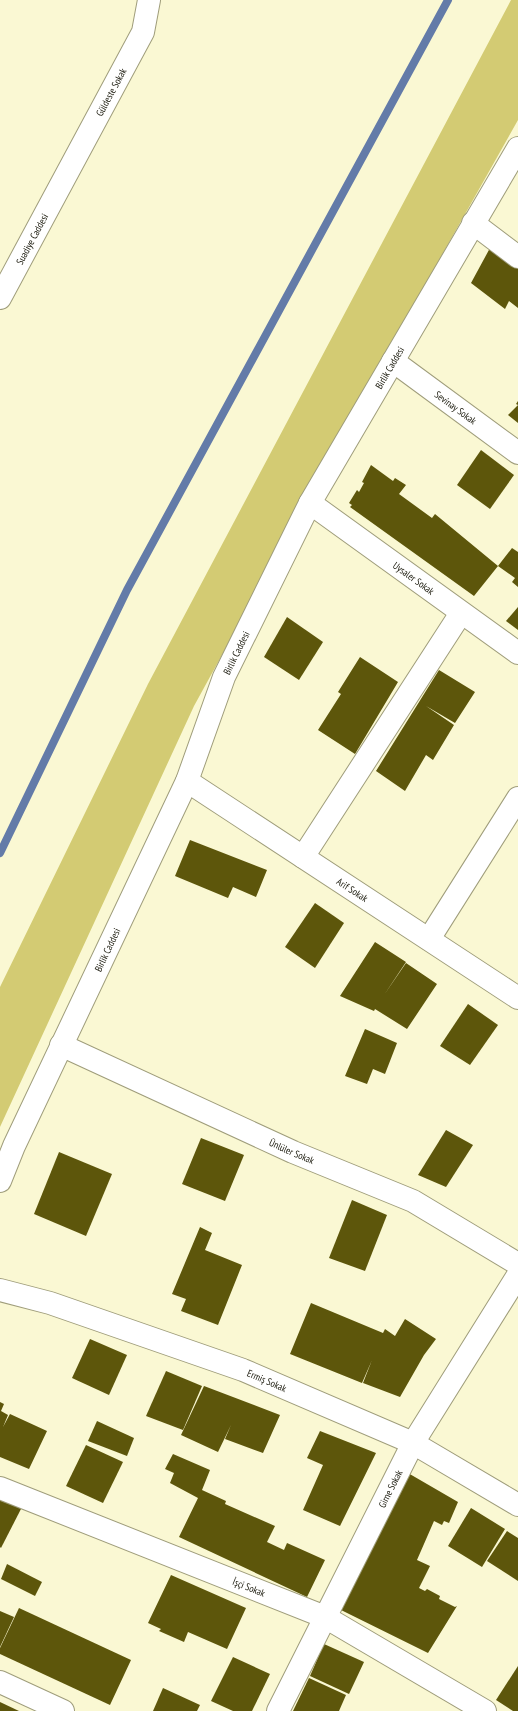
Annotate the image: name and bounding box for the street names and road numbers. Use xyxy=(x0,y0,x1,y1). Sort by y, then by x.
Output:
street label: Güldeste Sokak xyxy=(93,65,129,118)
street label: Suadiye Caddesi xyxy=(13,211,51,267)
street label: Birlik Caddesi xyxy=(372,344,407,391)
street label: Sevinay Sokak xyxy=(432,388,479,427)
street label: Uysaler Sokak xyxy=(391,559,437,597)
street label: Birlik Caddesi xyxy=(220,629,252,677)
street label: Arif Sokak xyxy=(334,875,371,905)
street label: Birlik Caddesi xyxy=(91,926,123,974)
street label: Ünlüler Sokak xyxy=(267,1135,316,1167)
street label: Ermiş Sokak xyxy=(245,1366,289,1395)
street label: Girne Sokak xyxy=(375,1467,405,1510)
street label: İşçi Sokak xyxy=(231,1575,267,1599)

